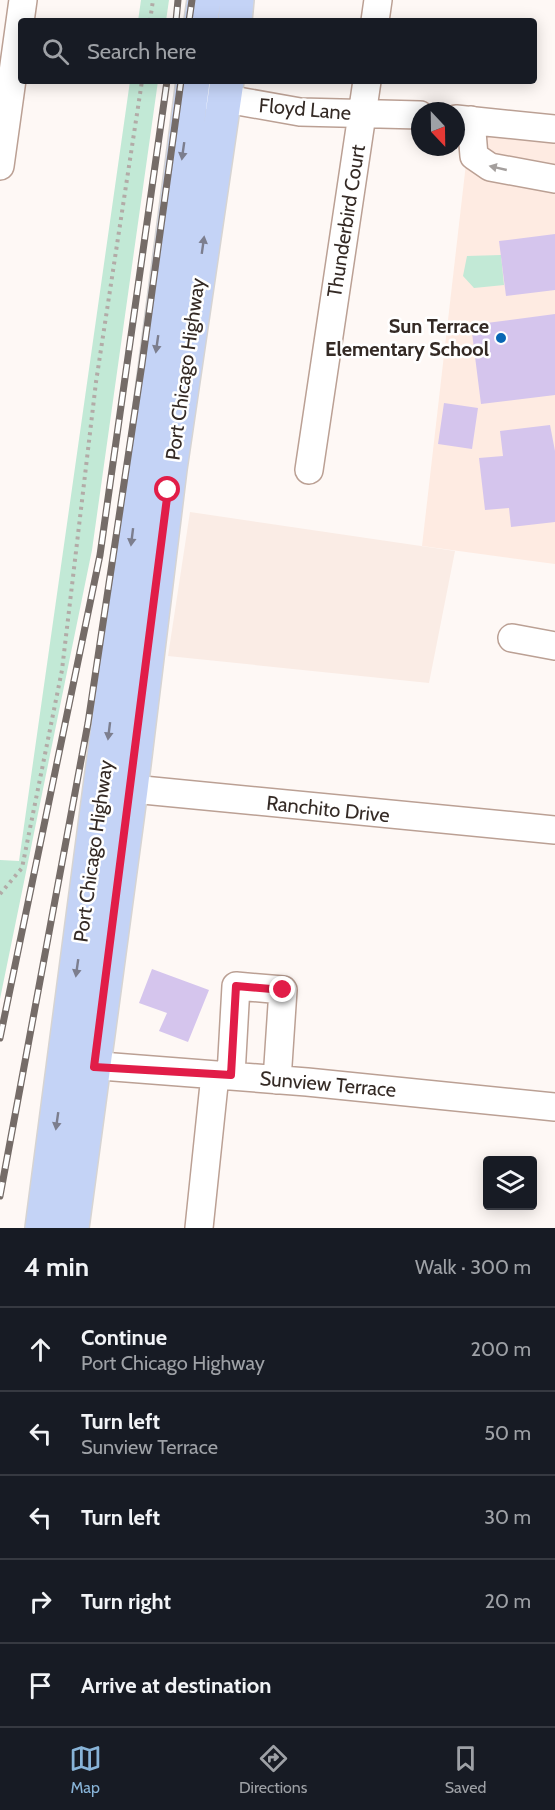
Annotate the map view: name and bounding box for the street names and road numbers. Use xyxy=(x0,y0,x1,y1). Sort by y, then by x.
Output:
street label: Floyd Lane xyxy=(258,93,352,125)
street label: Thunderbird Court xyxy=(322,143,370,299)
street label: Port Chicago Highway xyxy=(160,276,210,462)
street label: Port Chicago Highway xyxy=(68,758,118,944)
street label: Ranchito Drive xyxy=(265,791,391,827)
street label: Sunview Terrace xyxy=(259,1066,397,1102)

